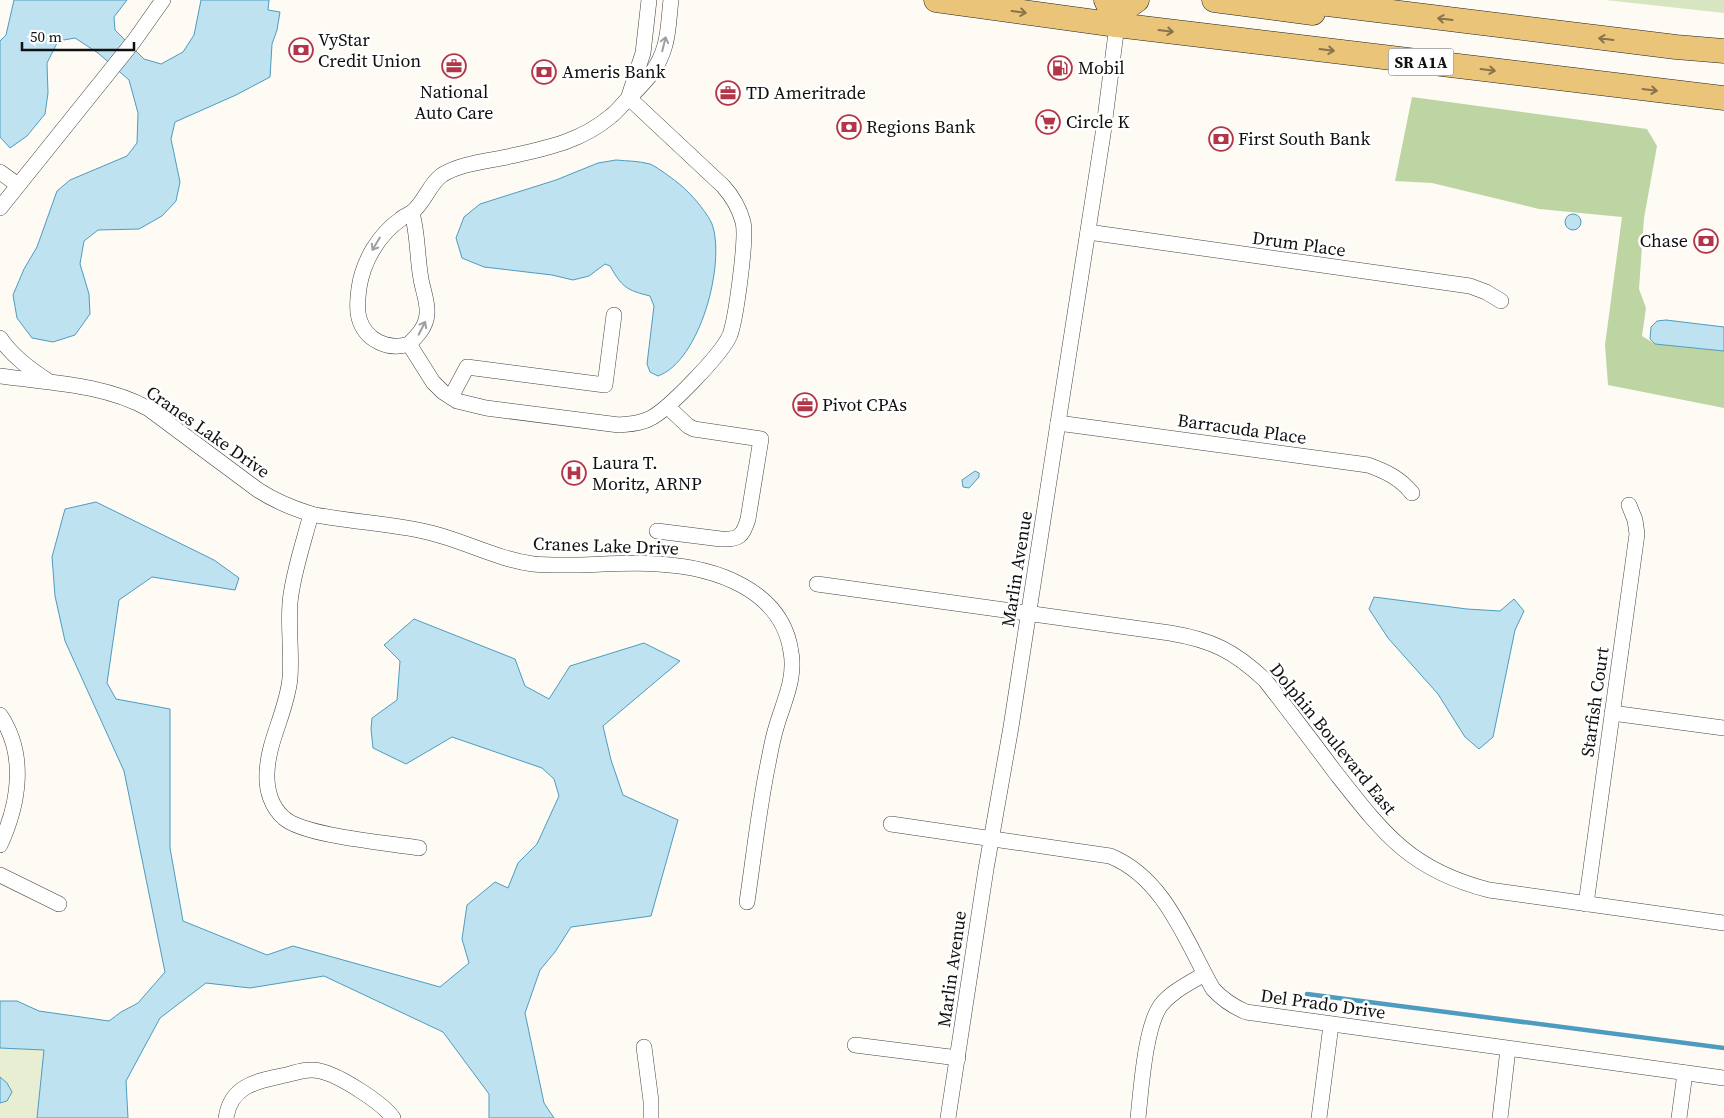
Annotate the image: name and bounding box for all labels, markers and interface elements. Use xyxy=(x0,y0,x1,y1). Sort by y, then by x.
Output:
one-way arrow xyxy=(1011,7,1027,17)
one-way arrow xyxy=(1437,14,1453,24)
scale bar xyxy=(22,20,135,52)
text: 50 m xyxy=(30,26,62,47)
one-way arrow xyxy=(1157,26,1173,36)
place label: VyStar Credit Union xyxy=(318,27,421,73)
one-way arrow xyxy=(1598,34,1614,44)
one-way arrow xyxy=(660,36,669,52)
bank icon: VyStar Credit Union xyxy=(288,37,314,63)
one-way arrow xyxy=(1319,45,1335,55)
road number: SR A1A xyxy=(1388,48,1454,76)
office icon: National Auto Care xyxy=(441,53,467,79)
fuel station icon: Mobil xyxy=(1047,55,1073,81)
place label: Mobil xyxy=(1078,55,1125,80)
bank icon: Ameris Bank xyxy=(531,59,557,85)
place label: Ameris Bank xyxy=(562,59,666,84)
one-way arrow xyxy=(1480,65,1496,75)
place label: National Auto Care xyxy=(414,79,494,125)
office icon: TD Ameritrade xyxy=(715,80,741,106)
place label: TD Ameritrade xyxy=(746,80,866,105)
one-way arrow xyxy=(1641,85,1657,95)
supermarket icon: Circle K xyxy=(1035,109,1061,135)
place label: Circle K xyxy=(1066,109,1130,134)
bank icon: Regions Bank xyxy=(836,114,862,140)
place label: Regions Bank xyxy=(866,114,976,139)
bank icon: First South Bank xyxy=(1208,126,1234,152)
place label: First South Bank xyxy=(1238,126,1370,151)
street label: Drum Place xyxy=(1251,225,1347,262)
place label: Chase xyxy=(1640,228,1688,253)
bank icon: Chase xyxy=(1693,228,1719,254)
one-way arrow xyxy=(371,237,381,251)
one-way arrow xyxy=(418,321,427,336)
street label: Cranes Lake Drive xyxy=(141,379,275,484)
office icon: Pivot CPAs xyxy=(792,392,818,418)
place label: Pivot CPAs xyxy=(822,392,907,417)
street label: Barracuda Place xyxy=(1176,407,1308,450)
place label: Laura T. Moritz, ARNP xyxy=(592,450,702,496)
hospital icon: Laura T. Moritz, ARNP xyxy=(561,460,587,486)
street label: Marlin Avenue xyxy=(995,509,1038,629)
street label: Cranes Lake Drive xyxy=(533,530,679,561)
street label: Starfish Court xyxy=(1574,645,1615,758)
street label: Dolphin Boulevard East xyxy=(1264,658,1402,820)
street label: Marlin Avenue xyxy=(931,909,972,1029)
street label: Del Prado Drive xyxy=(1259,982,1387,1025)

